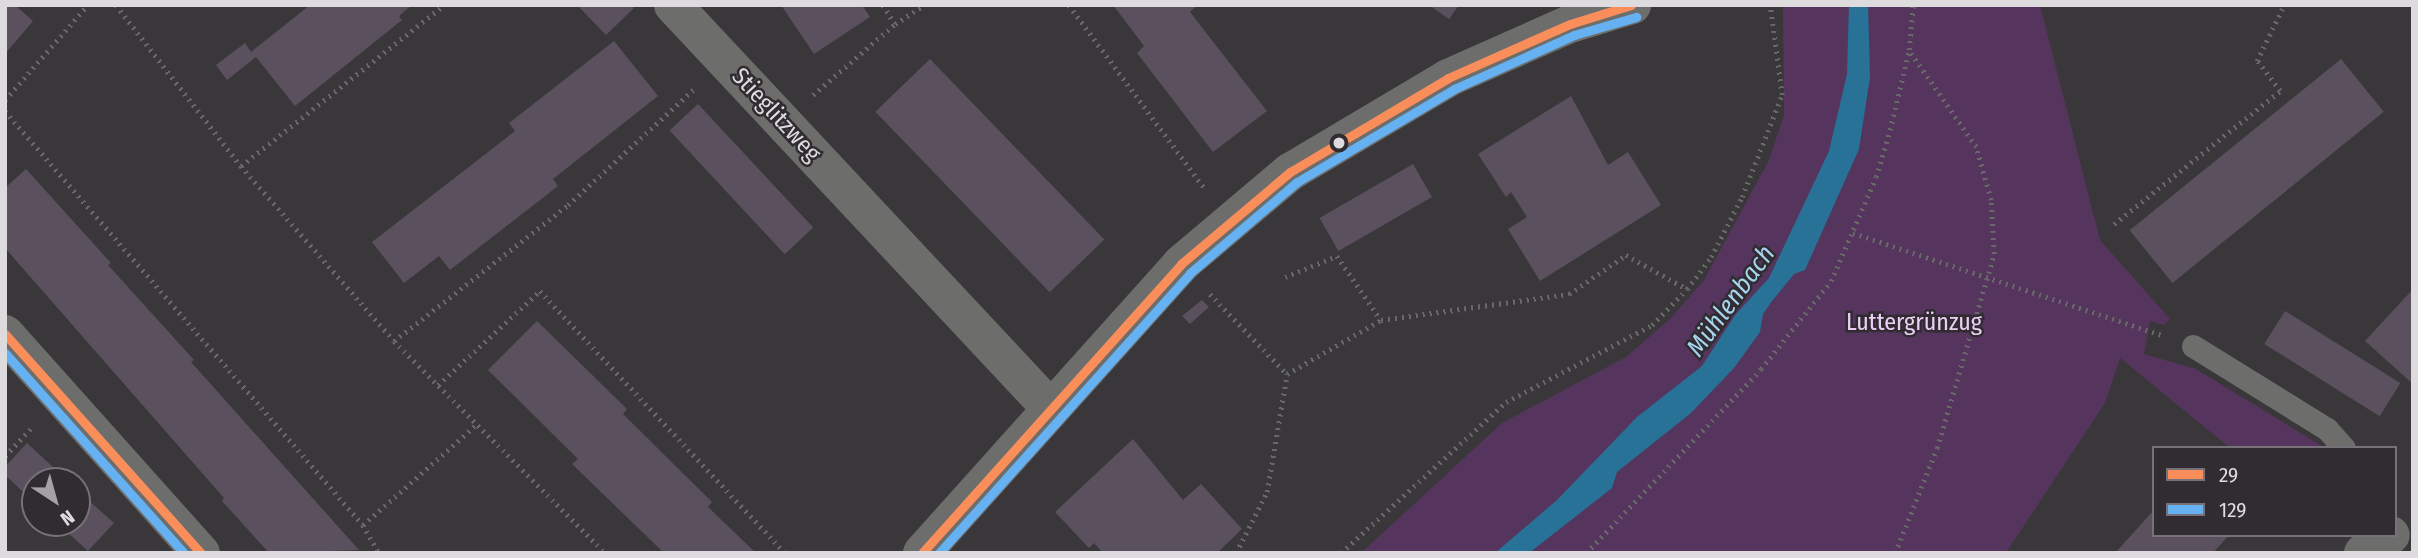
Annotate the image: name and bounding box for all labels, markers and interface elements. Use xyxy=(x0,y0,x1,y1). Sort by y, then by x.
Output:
street label: Stieglitzweg xyxy=(725,62,827,168)
unlabelled marker xyxy=(1332,136,1346,150)
water label: Mühlenbach xyxy=(1680,239,1782,363)
park label: Luttergrünzug xyxy=(1846,309,1982,337)
legend xyxy=(2152,446,2397,537)
text: 29 xyxy=(2219,462,2238,488)
north arrow xyxy=(21,467,91,537)
text: 129 xyxy=(2219,497,2247,523)
text: N xyxy=(56,505,79,530)

